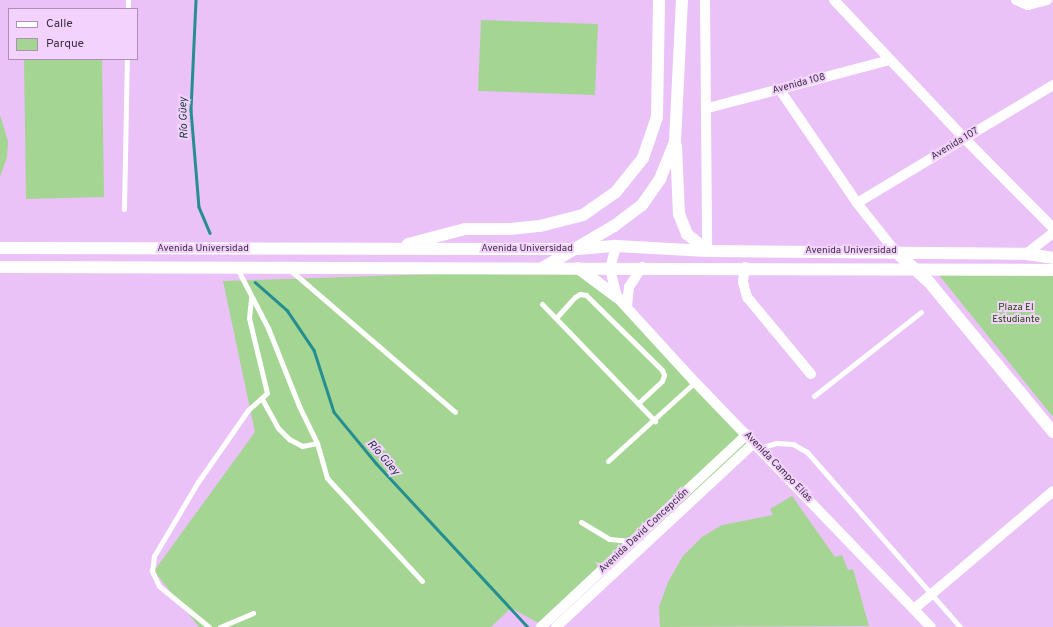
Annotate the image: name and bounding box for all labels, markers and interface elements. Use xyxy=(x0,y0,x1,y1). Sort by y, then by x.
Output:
legend xyxy=(8,8,138,60)
text: Calle xyxy=(46,16,73,32)
text: Parque xyxy=(46,36,84,52)
street label: Avenida 108 xyxy=(771,71,827,97)
water label: Río Güey xyxy=(177,97,191,139)
street label: Avenida 107 xyxy=(929,125,981,163)
street label: Avenida Universidad xyxy=(157,243,249,255)
street label: Avenida Universidad xyxy=(481,243,573,255)
street label: Avenida Universidad xyxy=(805,245,897,257)
park label: Plaza El Estudiante xyxy=(992,301,1040,324)
street label: Avenida Campo Elías xyxy=(741,429,815,505)
water label: Río Güey xyxy=(364,438,402,478)
street label: Avenida David Concepción xyxy=(597,486,691,576)

